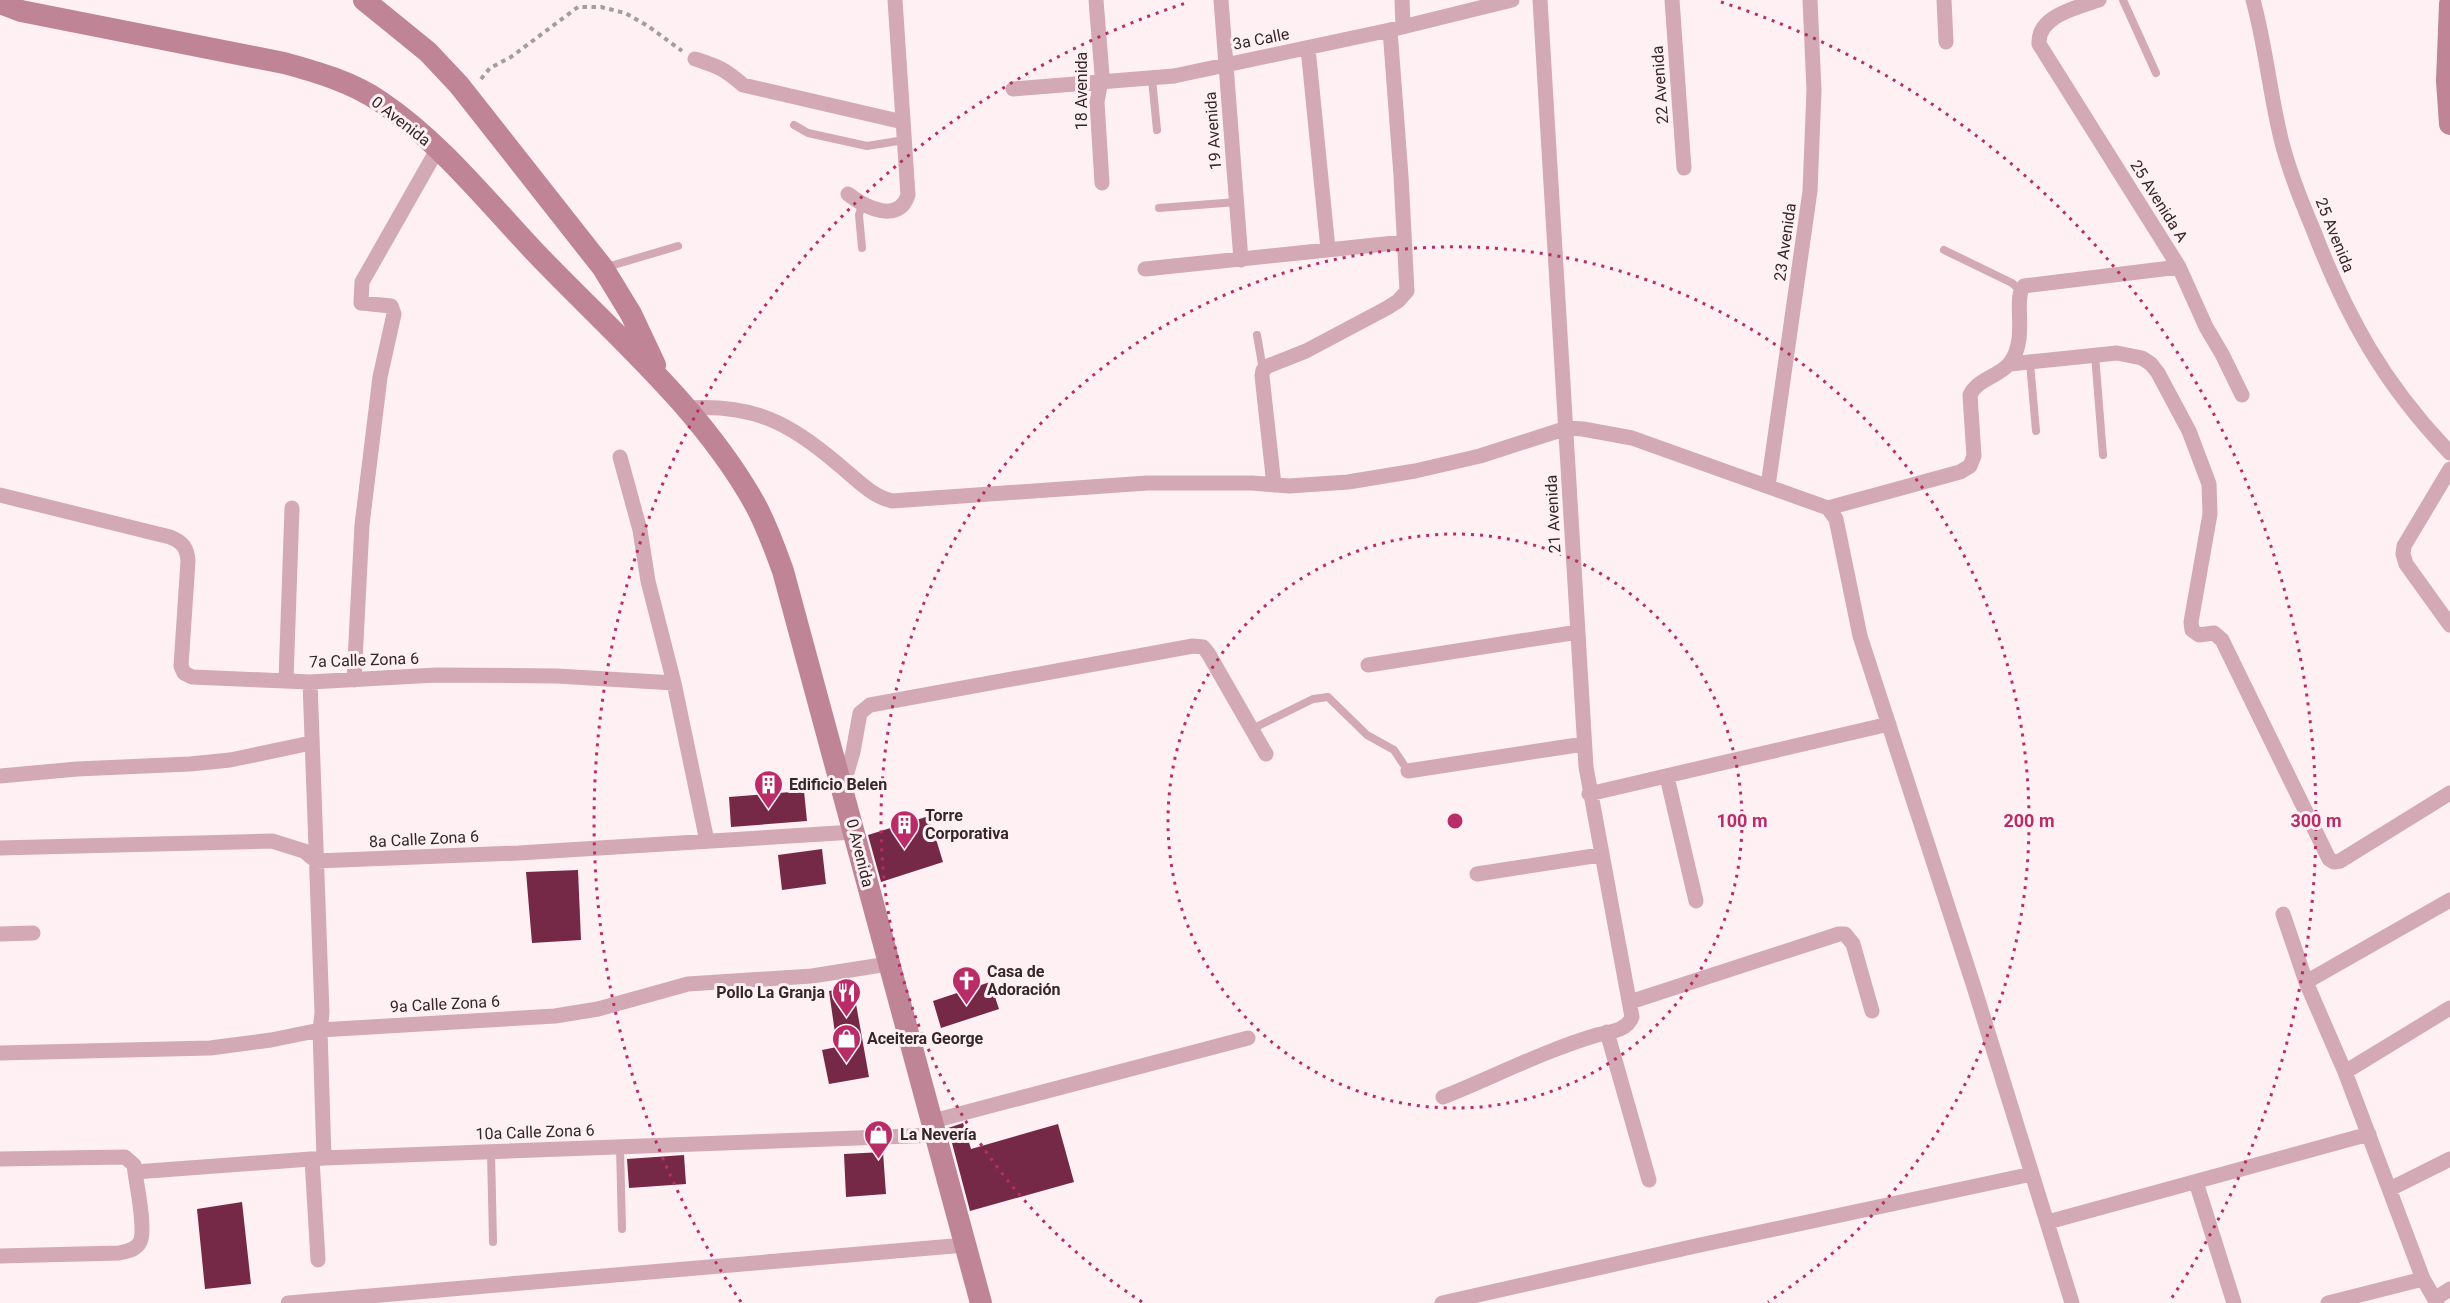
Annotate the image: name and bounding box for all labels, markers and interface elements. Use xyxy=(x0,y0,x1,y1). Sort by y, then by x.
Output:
street label: 3a Calle xyxy=(1231,24,1291,54)
street label: 22 Avenida xyxy=(1648,45,1672,125)
street label: 18 Avenida xyxy=(1072,52,1091,130)
street label: 19 Avenida xyxy=(1201,91,1225,171)
street label: 0 Avenida xyxy=(368,92,434,150)
street label: 25 Avenida A xyxy=(2126,157,2192,246)
street label: 25 Avenida xyxy=(2311,195,2359,275)
street label: 23 Avenida xyxy=(1770,202,1800,282)
street label: 21 Avenida xyxy=(1541,474,1565,554)
street label: 7a Calle Zona 6 xyxy=(309,649,419,671)
building icon: Edificio Belen xyxy=(752,768,784,810)
place label: Edificio Belen xyxy=(789,775,887,794)
place label: Torre Corporativa xyxy=(925,806,1009,843)
building icon: Torre Corporativa xyxy=(888,808,920,850)
text: 100 m xyxy=(1716,810,1768,831)
text: 200 m xyxy=(2003,810,2055,831)
text: 300 m xyxy=(2290,810,2342,831)
centre of rings xyxy=(1445,811,1465,831)
street label: 0 Avenida xyxy=(842,817,878,889)
street label: 8a Calle Zona 6 xyxy=(369,827,479,851)
place label: Casa de Adoración xyxy=(987,962,1061,999)
church icon: Casa de Adoración xyxy=(950,964,982,1006)
restaurant icon: Pollo La Granja xyxy=(830,976,862,1018)
place label: Pollo La Granja xyxy=(716,983,825,1002)
street label: 9a Calle Zona 6 xyxy=(390,992,500,1016)
shop icon: Aceitera George xyxy=(830,1022,862,1064)
place label: Aceitera George xyxy=(867,1029,984,1048)
shop icon: La Nevería xyxy=(863,1118,895,1160)
street label: 10a Calle Zona 6 xyxy=(475,1120,595,1144)
place label: La Nevería xyxy=(900,1125,977,1144)

